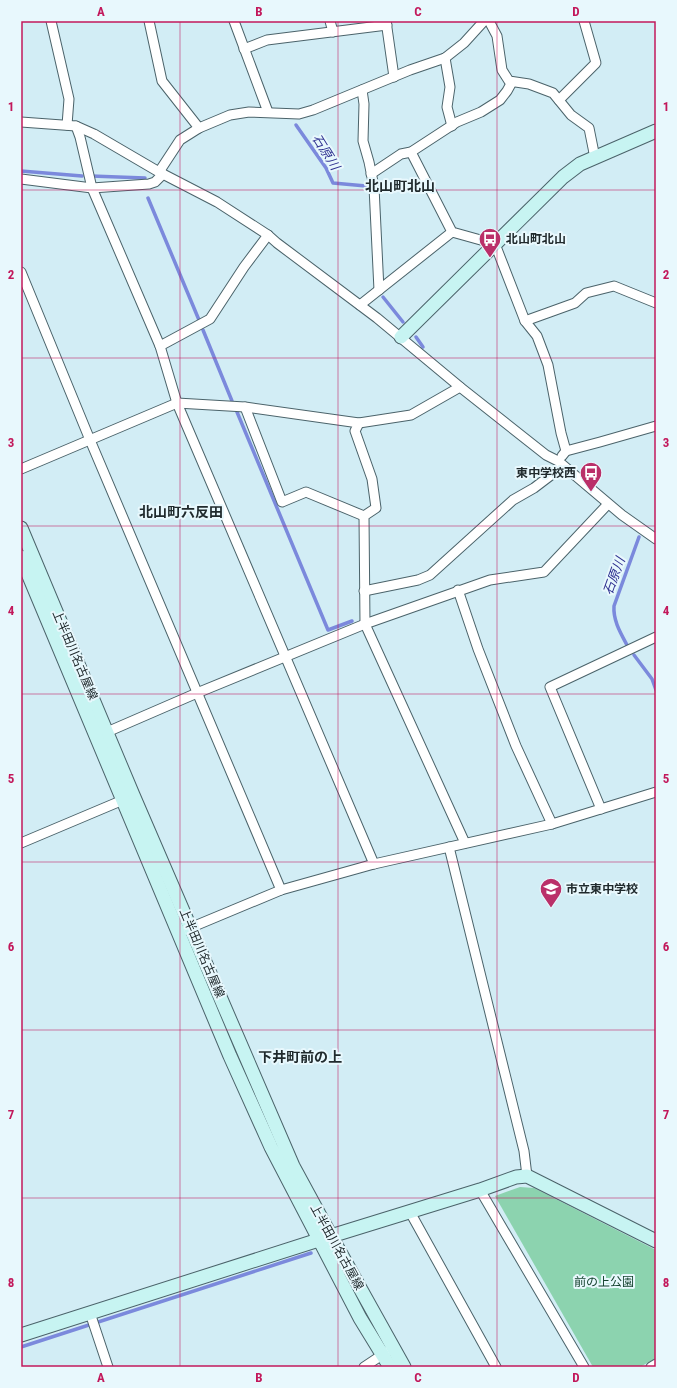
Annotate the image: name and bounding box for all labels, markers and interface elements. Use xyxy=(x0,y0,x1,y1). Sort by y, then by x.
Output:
text: A xyxy=(97,4,105,19)
text: B xyxy=(255,4,263,19)
text: C xyxy=(414,4,422,19)
text: D xyxy=(572,4,580,19)
text: 1 xyxy=(8,99,14,114)
text: 1 xyxy=(663,99,669,114)
water label: 石原川 xyxy=(309,131,344,174)
district label: 北山町北山 xyxy=(365,178,435,194)
bus stop icon: 北山町北山 xyxy=(477,226,503,259)
place label: 北山町北山 xyxy=(506,232,566,246)
text: 2 xyxy=(8,267,15,282)
text: 2 xyxy=(663,267,670,282)
text: 3 xyxy=(8,435,14,450)
text: 3 xyxy=(663,435,669,450)
bus stop icon: 東中学校西 xyxy=(578,460,604,493)
place label: 東中学校西 xyxy=(516,466,576,480)
district label: 北山町六反田 xyxy=(139,504,223,520)
water label: 石原川 xyxy=(600,553,628,597)
text: 4 xyxy=(8,603,15,618)
text: 4 xyxy=(663,603,670,618)
street label: 上半田川名古屋線 xyxy=(50,608,100,702)
text: 5 xyxy=(8,771,15,786)
text: 5 xyxy=(663,771,670,786)
school or university icon: 市立東中学校 xyxy=(538,876,564,909)
place label: 市立東中学校 xyxy=(566,882,638,896)
street label: 上半田川名古屋線 xyxy=(177,906,227,1000)
text: 6 xyxy=(8,939,15,954)
text: 6 xyxy=(663,939,670,954)
district label: 下井町前の上 xyxy=(258,1049,342,1065)
text: 7 xyxy=(8,1107,15,1122)
text: 7 xyxy=(663,1107,670,1122)
street label: 上半田川名古屋線 xyxy=(308,1202,366,1292)
text: 8 xyxy=(8,1275,14,1290)
park label: 前の上公園 xyxy=(574,1275,634,1289)
text: 8 xyxy=(663,1275,669,1290)
text: A xyxy=(97,1370,105,1385)
text: B xyxy=(255,1370,263,1385)
text: C xyxy=(414,1370,422,1385)
text: D xyxy=(572,1370,580,1385)

